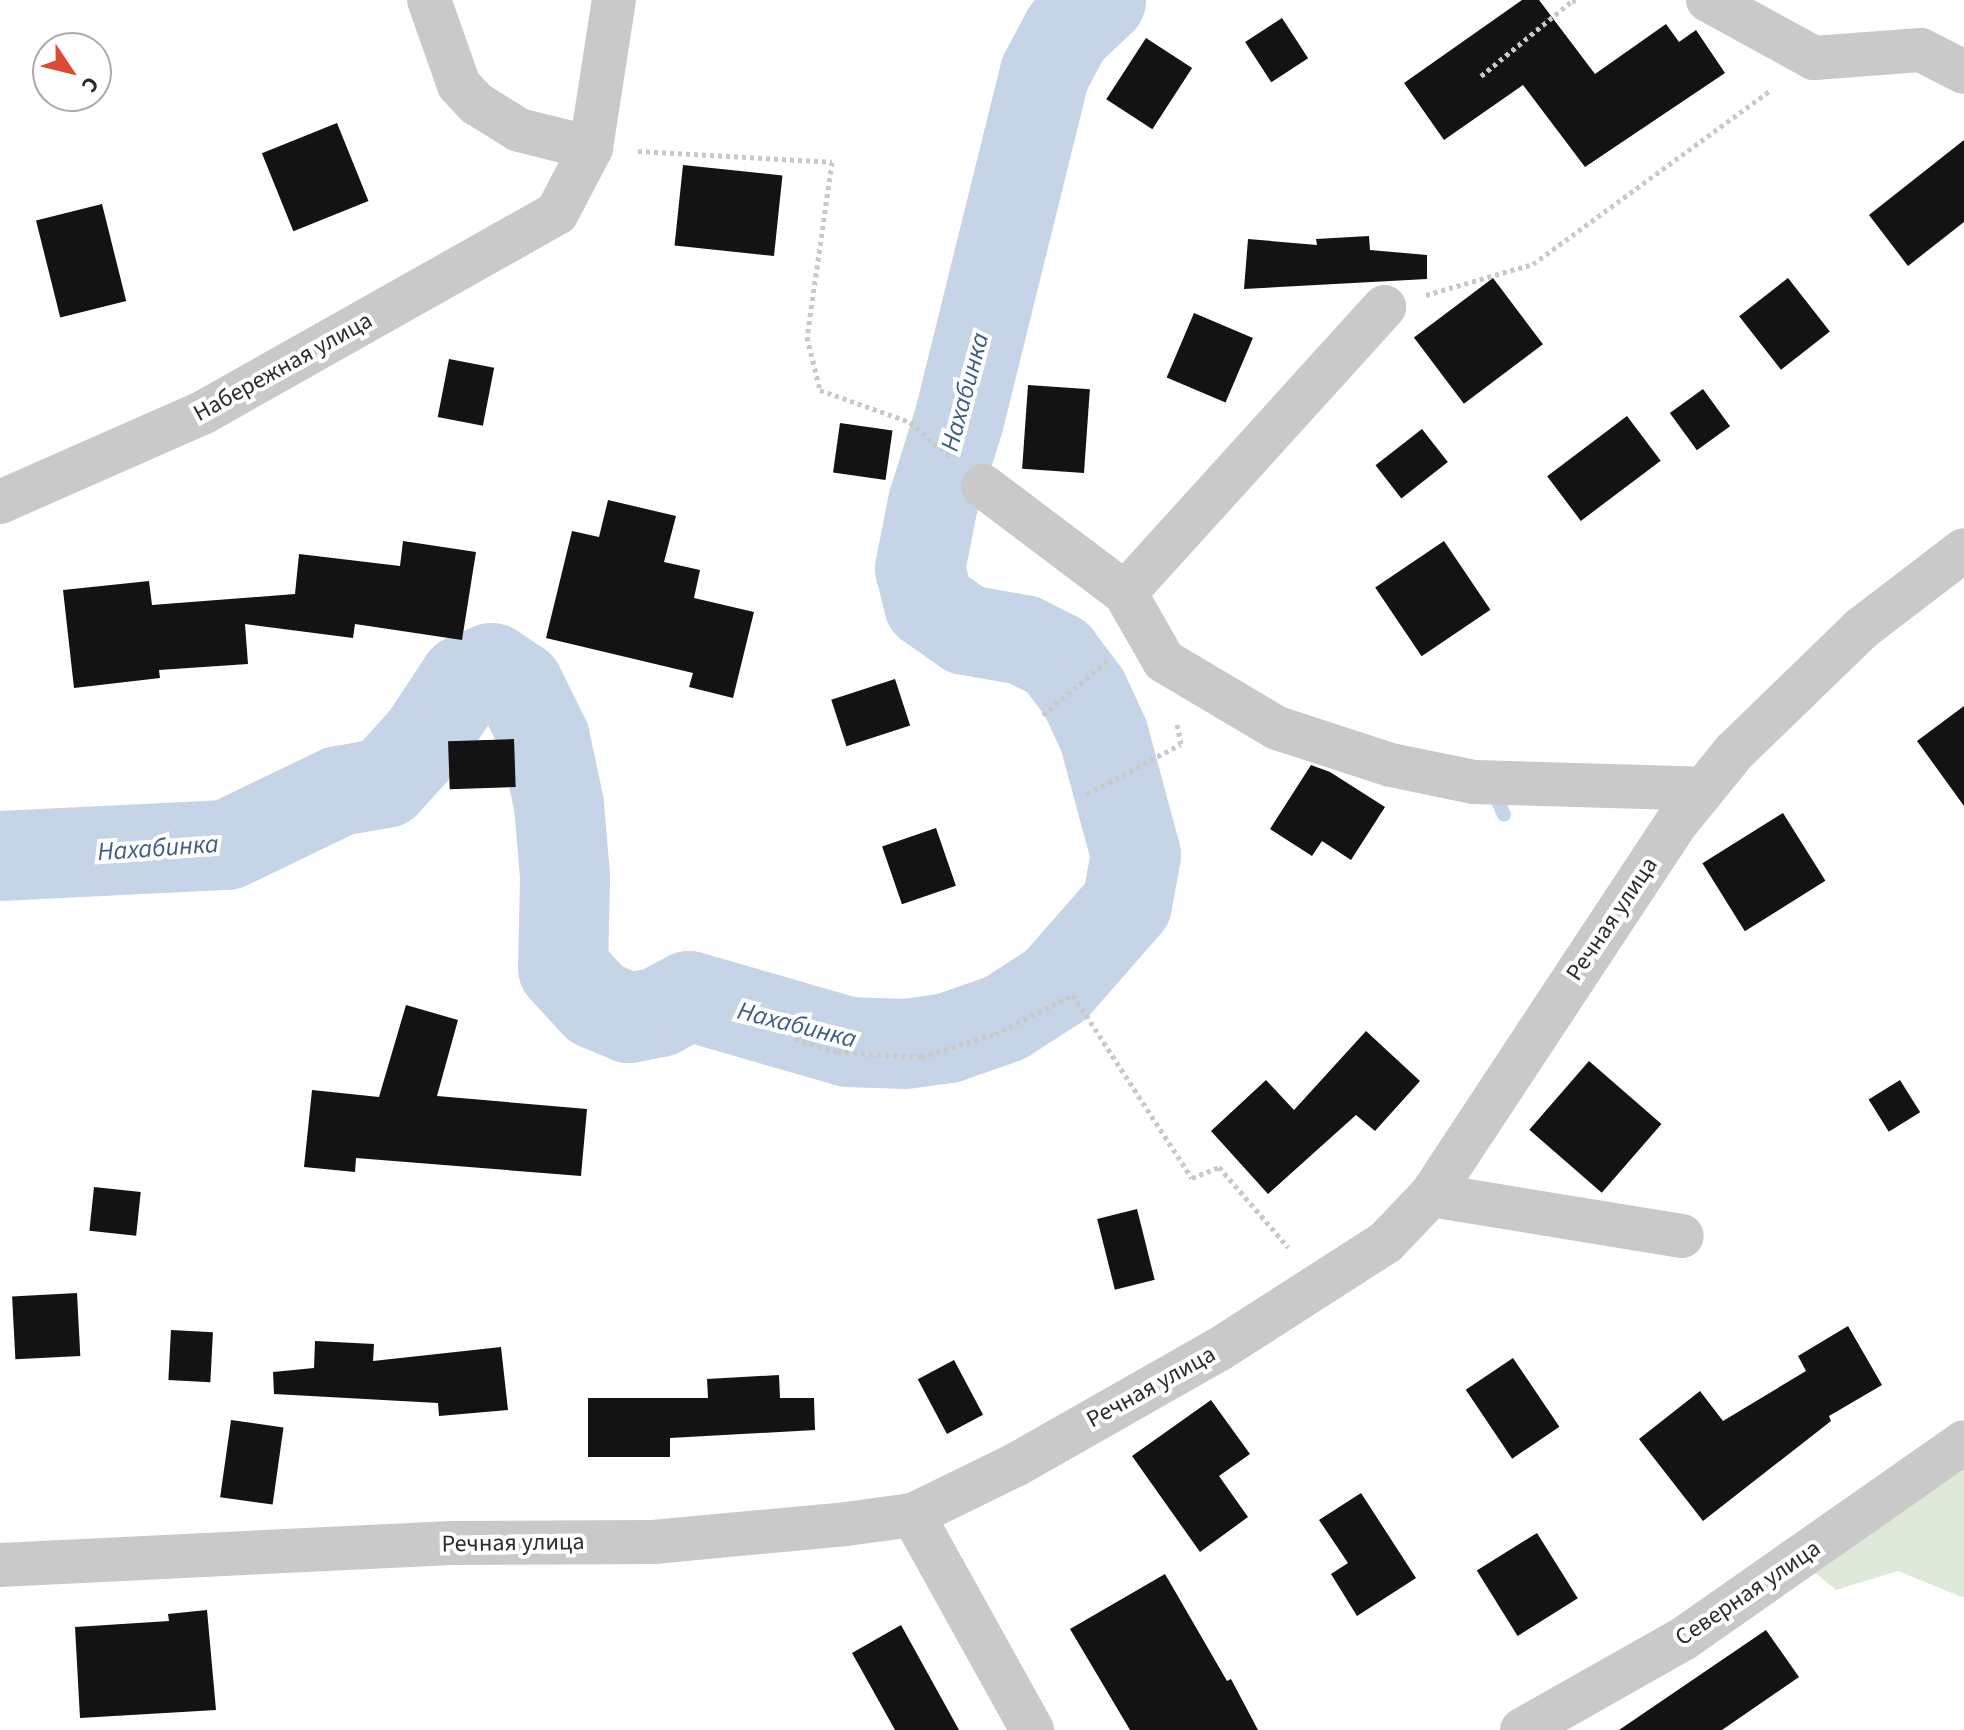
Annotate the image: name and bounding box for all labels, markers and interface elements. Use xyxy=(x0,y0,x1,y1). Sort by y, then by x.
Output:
north arrow xyxy=(32,32,112,112)
text: С xyxy=(73,70,107,99)
street label: Набережная улица xyxy=(189,306,377,428)
water label: Нахабинка xyxy=(934,329,996,455)
water label: Нахабинка xyxy=(96,828,220,868)
street label: Речная улица xyxy=(1560,852,1664,986)
water label: Нахабинка xyxy=(734,995,860,1055)
street label: Речная улица xyxy=(1082,1340,1220,1434)
street label: Речная улица xyxy=(441,1527,585,1559)
street label: Северная улица xyxy=(1670,1534,1826,1652)

